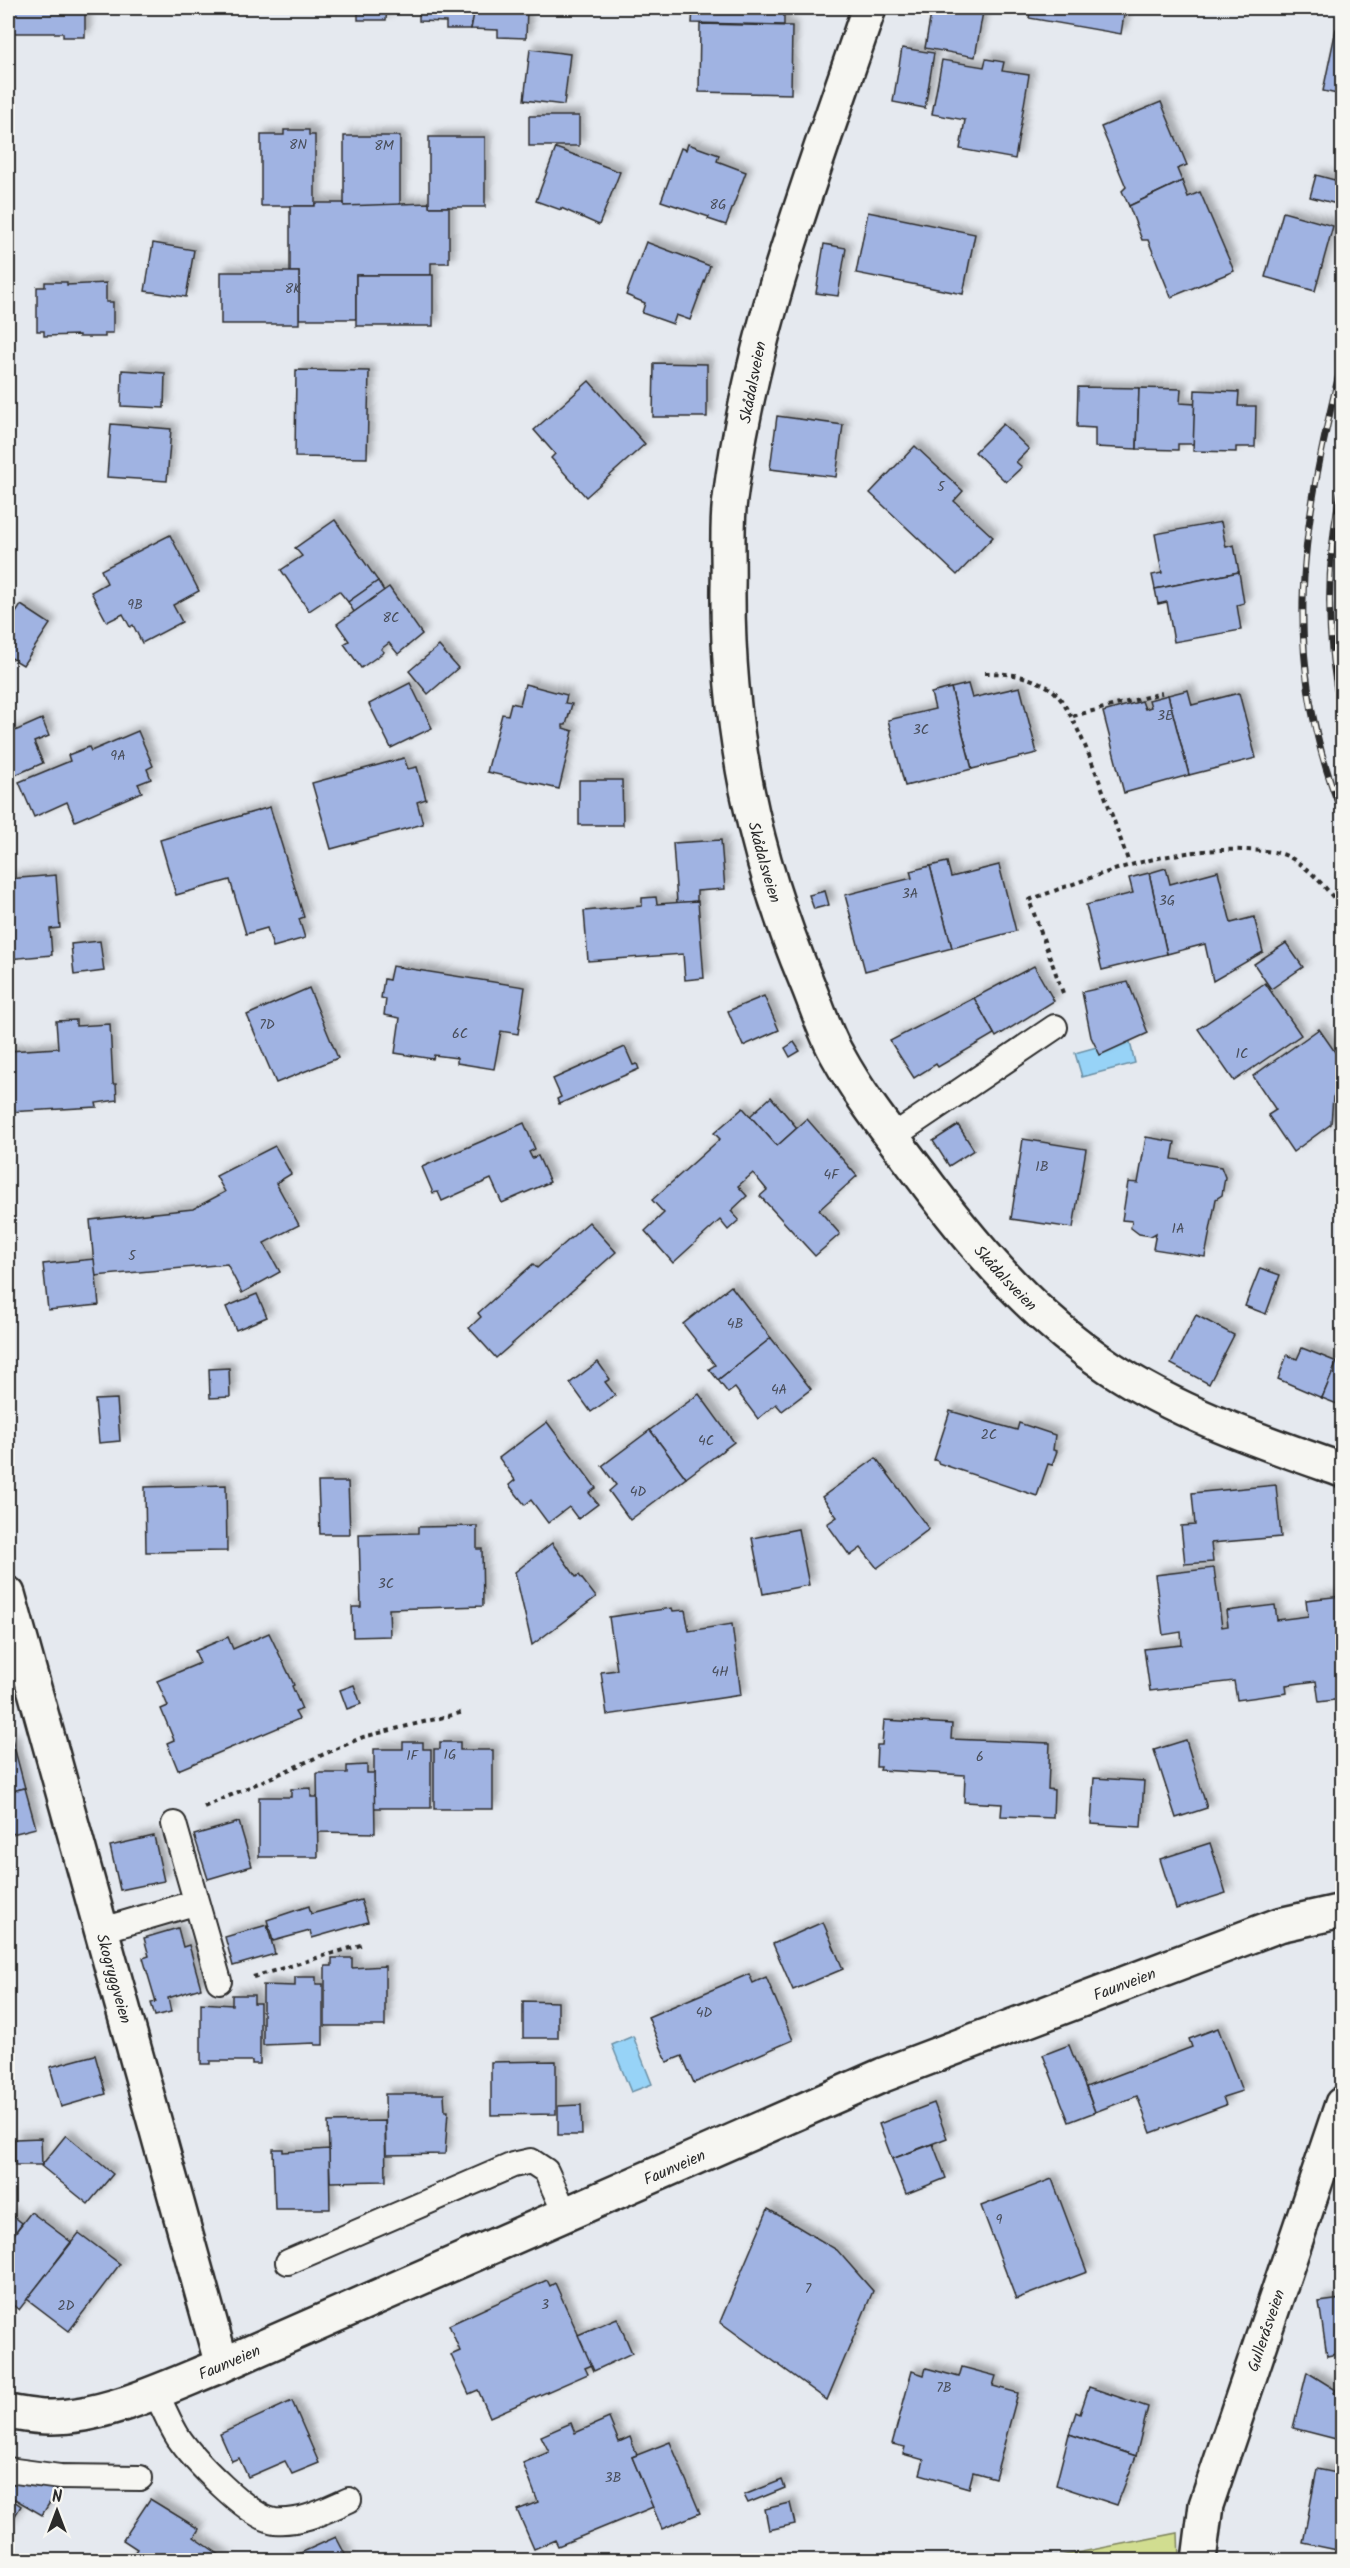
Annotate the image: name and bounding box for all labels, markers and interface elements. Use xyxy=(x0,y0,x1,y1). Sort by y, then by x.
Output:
house number: 8N xyxy=(289,134,307,156)
house number: 8M xyxy=(374,135,394,157)
house number: 8G xyxy=(710,194,726,216)
house number: 8K xyxy=(285,278,302,300)
street label: Skådalsveien xyxy=(733,339,774,426)
house number: 5 xyxy=(937,476,946,498)
house number: 9B xyxy=(127,594,143,616)
house number: 8C xyxy=(383,607,399,629)
house number: 3E xyxy=(1157,705,1174,727)
house number: 3C xyxy=(913,719,929,741)
house number: 9A xyxy=(110,745,126,767)
street label: Skådalsveien xyxy=(740,819,787,906)
house number: 3A xyxy=(902,883,918,905)
house number: 3G xyxy=(1159,890,1175,912)
house number: 7D xyxy=(259,1014,275,1036)
house number: 6C xyxy=(452,1023,468,1045)
house number: 1C xyxy=(1236,1043,1248,1065)
house number: 1B xyxy=(1035,1156,1049,1178)
house number: 4F xyxy=(823,1164,840,1186)
house number: 1A xyxy=(1172,1218,1184,1240)
street label: Skådalsveien xyxy=(967,1240,1043,1318)
house number: 5 xyxy=(128,1245,137,1267)
house number: 4B xyxy=(727,1313,743,1335)
house number: 4A xyxy=(771,1379,787,1401)
house number: 2C xyxy=(981,1424,997,1446)
house number: 4C xyxy=(698,1430,714,1452)
house number: 4D xyxy=(630,1481,646,1503)
house number: 3C xyxy=(378,1573,394,1595)
house number: 4H xyxy=(711,1661,729,1683)
house number: 1G xyxy=(444,1744,456,1766)
house number: 1F xyxy=(406,1745,420,1767)
house number: 6 xyxy=(976,1746,984,1768)
street label: Skogryggveien xyxy=(89,1931,138,2027)
street label: Faunveien xyxy=(1090,1962,1160,2008)
house number: 4D xyxy=(696,2002,712,2024)
street label: Faunveien xyxy=(640,2143,710,2193)
house number: 9 xyxy=(996,2209,1003,2231)
house number: 7 xyxy=(805,2278,812,2300)
street label: Gulleråsveien xyxy=(1241,2286,1292,2375)
house number: 3 xyxy=(541,2294,549,2316)
house number: 2D xyxy=(57,2295,75,2317)
street label: Faunveien xyxy=(195,2339,265,2387)
house number: 7B xyxy=(936,2377,952,2399)
house number: 3B xyxy=(605,2467,622,2489)
north arrow xyxy=(27,2481,87,2541)
text: N xyxy=(52,2485,62,2510)

